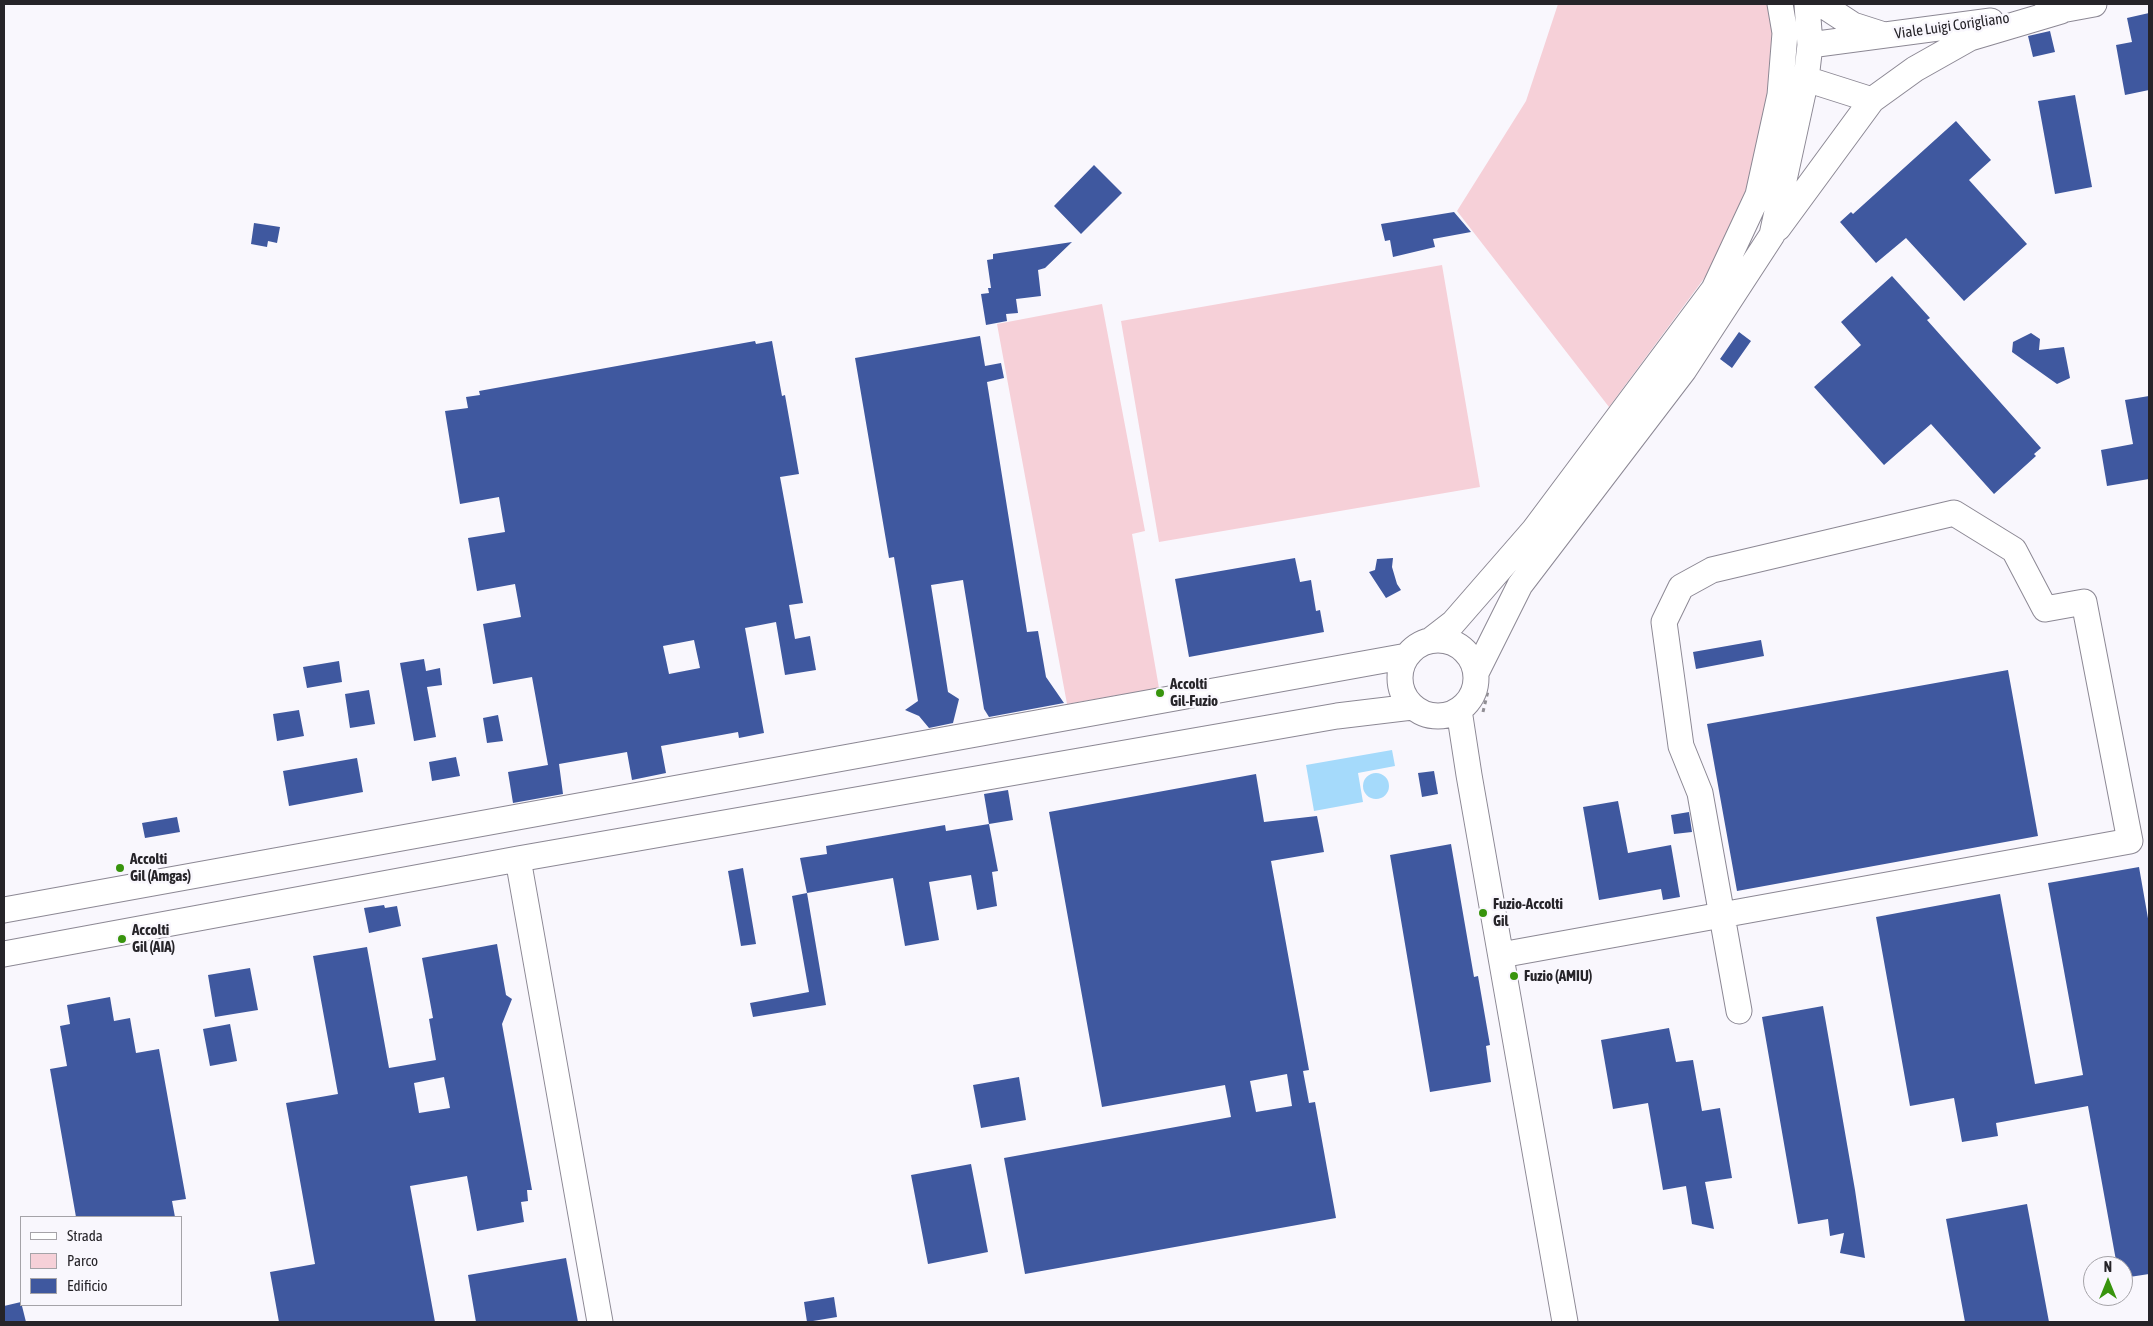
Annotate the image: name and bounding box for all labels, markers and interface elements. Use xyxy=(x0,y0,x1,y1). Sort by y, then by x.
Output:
street label: Viale Luigi Corigliano xyxy=(1893,9,2011,43)
place label: Accolti Gil-Fuzio xyxy=(1170,675,1218,710)
marker: Accolti Gil-Fuzio xyxy=(1154,687,1166,699)
place label: Accolti Gil (Amgas) xyxy=(130,850,191,885)
marker: Accolti Gil (Amgas) xyxy=(114,862,126,874)
place label: Fuzio-Accolti Gil xyxy=(1493,895,1563,930)
marker: Fuzio-Accolti Gil xyxy=(1477,907,1489,919)
place label: Accolti Gil (AIA) xyxy=(132,921,175,956)
marker: Accolti Gil (AIA) xyxy=(116,933,128,945)
place label: Fuzio (AMIU) xyxy=(1524,967,1592,985)
marker: Fuzio (AMIU) xyxy=(1508,970,1520,982)
legend xyxy=(20,1216,182,1306)
text: Strada xyxy=(67,1227,103,1244)
text: Parco xyxy=(67,1252,98,1269)
north arrow xyxy=(2083,1256,2133,1306)
text: N xyxy=(2104,1259,2112,1275)
text: Edificio xyxy=(67,1277,108,1294)

